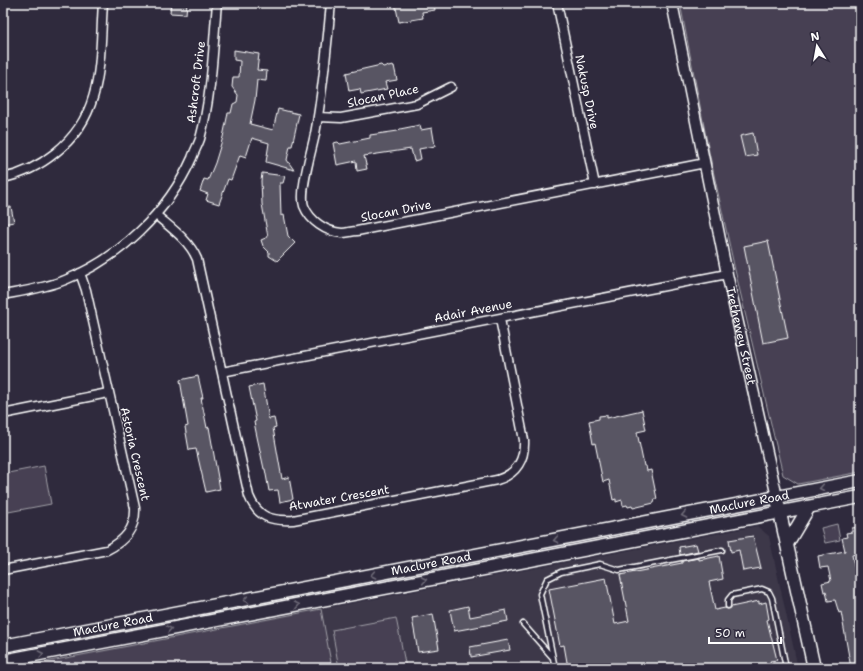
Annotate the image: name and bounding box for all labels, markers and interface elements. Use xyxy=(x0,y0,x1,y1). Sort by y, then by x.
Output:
north arrow xyxy=(797,26,837,66)
text: N xyxy=(809,28,821,45)
street label: Ashcroft Drive xyxy=(183,40,209,124)
street label: Nakusp Drive xyxy=(571,53,603,131)
street label: Slocan Place xyxy=(346,81,420,111)
street label: Slocan Drive xyxy=(359,196,433,226)
street label: Trethewey Street xyxy=(722,285,760,387)
street label: Adair Avenue xyxy=(433,296,514,326)
street label: Astoria Crescent xyxy=(116,406,154,502)
street label: Atwater Crescent xyxy=(287,481,391,515)
one-way arrow xyxy=(819,484,825,492)
street label: Maclure Road xyxy=(708,487,791,518)
one-way arrow xyxy=(681,510,687,519)
one-way arrow xyxy=(553,535,559,543)
street label: Maclure Road xyxy=(390,548,473,579)
one-way arrow xyxy=(370,570,377,579)
one-way arrow xyxy=(421,576,427,585)
one-way arrow xyxy=(243,595,249,603)
one-way arrow xyxy=(293,601,300,609)
street label: Maclure Road xyxy=(72,609,155,640)
scale bar xyxy=(709,619,781,645)
text: 50 m xyxy=(715,625,745,641)
one-way arrow xyxy=(166,626,172,634)
one-way arrow xyxy=(38,650,44,659)

